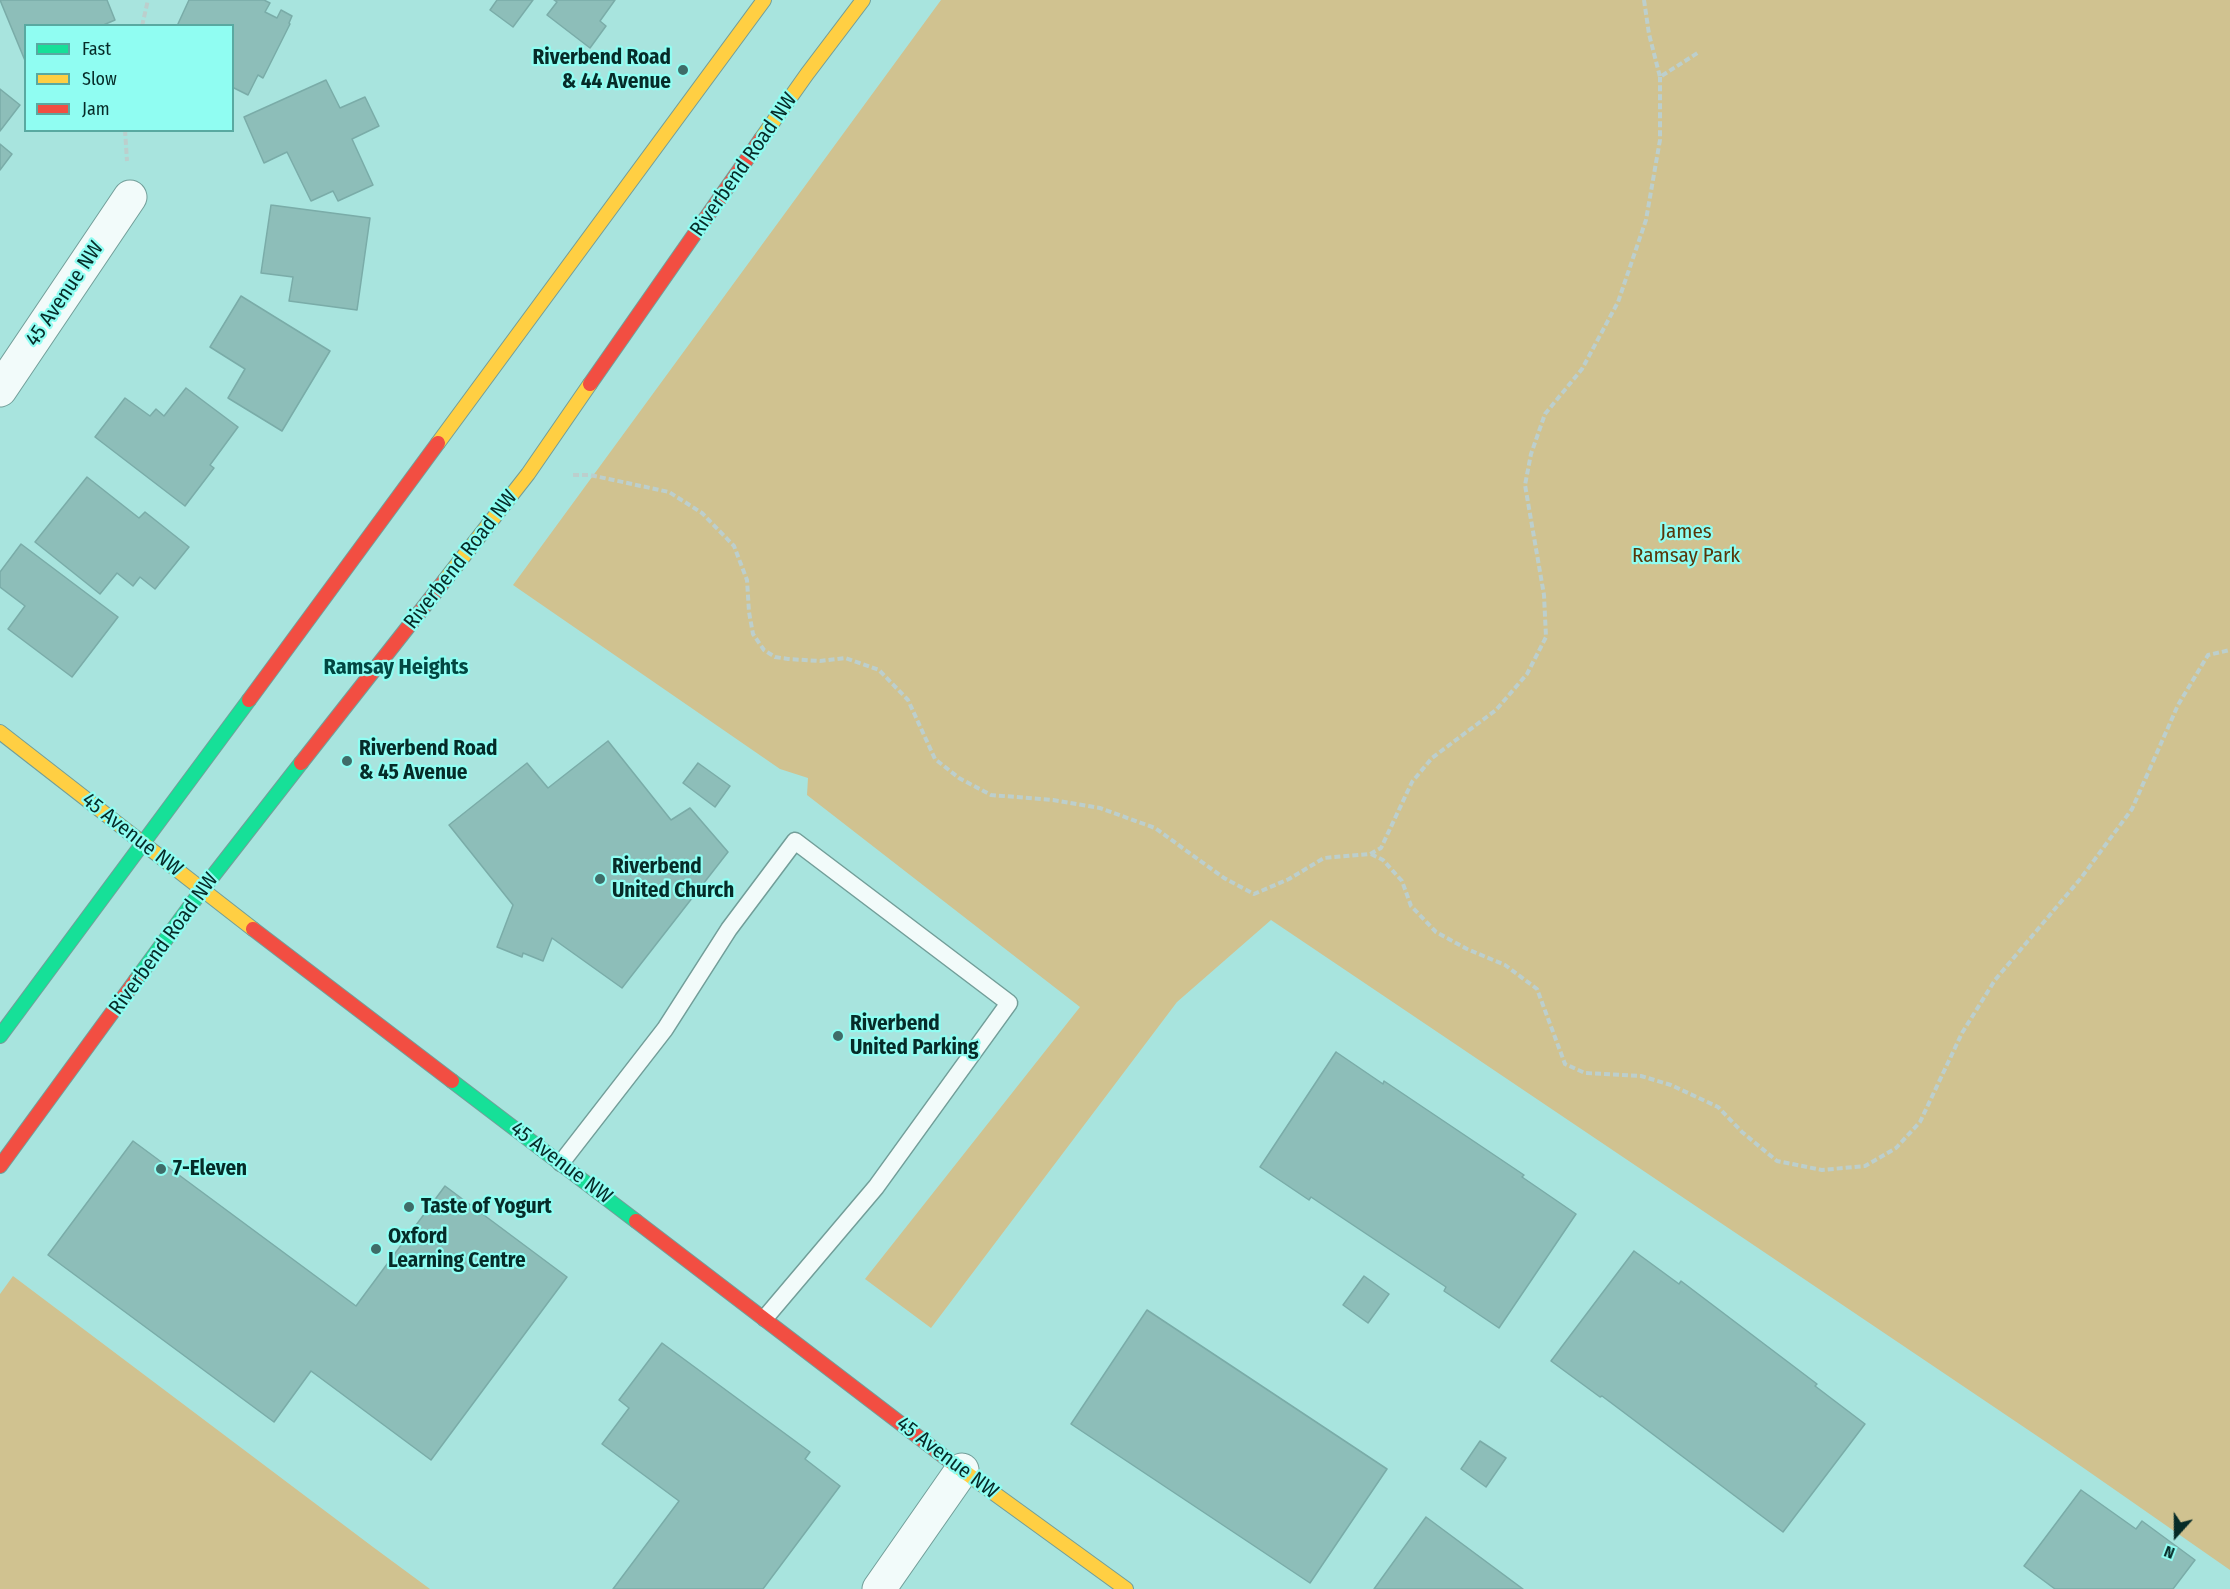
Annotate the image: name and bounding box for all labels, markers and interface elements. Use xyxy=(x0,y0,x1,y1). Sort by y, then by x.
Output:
legend xyxy=(24,24,234,132)
text: Fast xyxy=(82,38,111,60)
place label: Riverbend Road & 44 Avenue xyxy=(532,45,671,95)
marker: Riverbend Road & 44 Avenue xyxy=(676,63,690,77)
text: Slow xyxy=(82,68,117,90)
street label: Riverbend Road NW xyxy=(685,88,803,242)
text: Jam xyxy=(82,98,110,120)
street label: 45 Avenue NW xyxy=(21,237,109,351)
street label: Riverbend Road NW xyxy=(399,485,523,635)
park label: James Ramsay Park xyxy=(1632,519,1740,569)
district label: Ramsay Heights xyxy=(324,655,468,681)
place label: Riverbend Road & 45 Avenue xyxy=(359,736,498,786)
marker: Riverbend Road & 45 Avenue xyxy=(340,754,354,768)
street label: 45 Avenue NW xyxy=(77,788,187,882)
place label: Riverbend United Church xyxy=(612,854,734,904)
street label: Riverbend Road NW xyxy=(104,868,224,1020)
marker: Riverbend United Church xyxy=(593,872,607,886)
place label: Riverbend United Parking xyxy=(850,1011,978,1061)
marker: Riverbend United Parking xyxy=(831,1029,845,1043)
street label: 45 Avenue NW xyxy=(505,1117,617,1209)
place label: 7-Eleven xyxy=(173,1156,247,1182)
marker: 7-Eleven xyxy=(154,1162,168,1176)
place label: Taste of Yogurt xyxy=(421,1194,552,1220)
marker: Taste of Yogurt xyxy=(402,1200,416,1214)
place label: Oxford Learning Centre xyxy=(388,1224,526,1274)
marker: Oxford Learning Centre xyxy=(369,1242,383,1256)
street label: 45 Avenue NW xyxy=(891,1412,1003,1504)
north arrow xyxy=(2146,1505,2206,1565)
text: N xyxy=(2161,1542,2177,1563)

